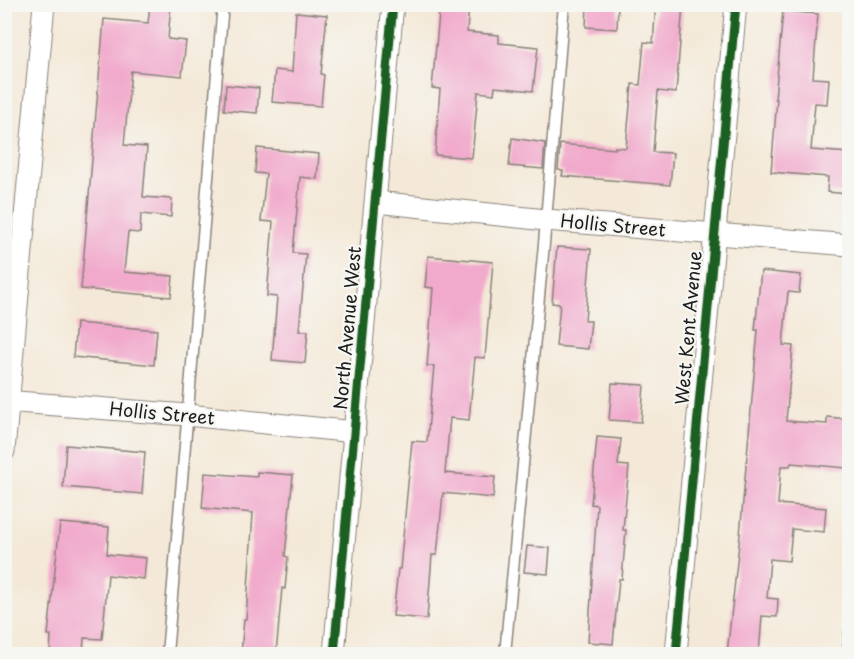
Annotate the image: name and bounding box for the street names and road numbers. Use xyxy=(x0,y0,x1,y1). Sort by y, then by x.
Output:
street label: Hollis Street xyxy=(559,206,667,243)
street label: North Avenue West xyxy=(326,245,367,411)
street label: West Kent Avenue xyxy=(667,250,708,406)
street label: Hollis Street xyxy=(108,394,216,431)

